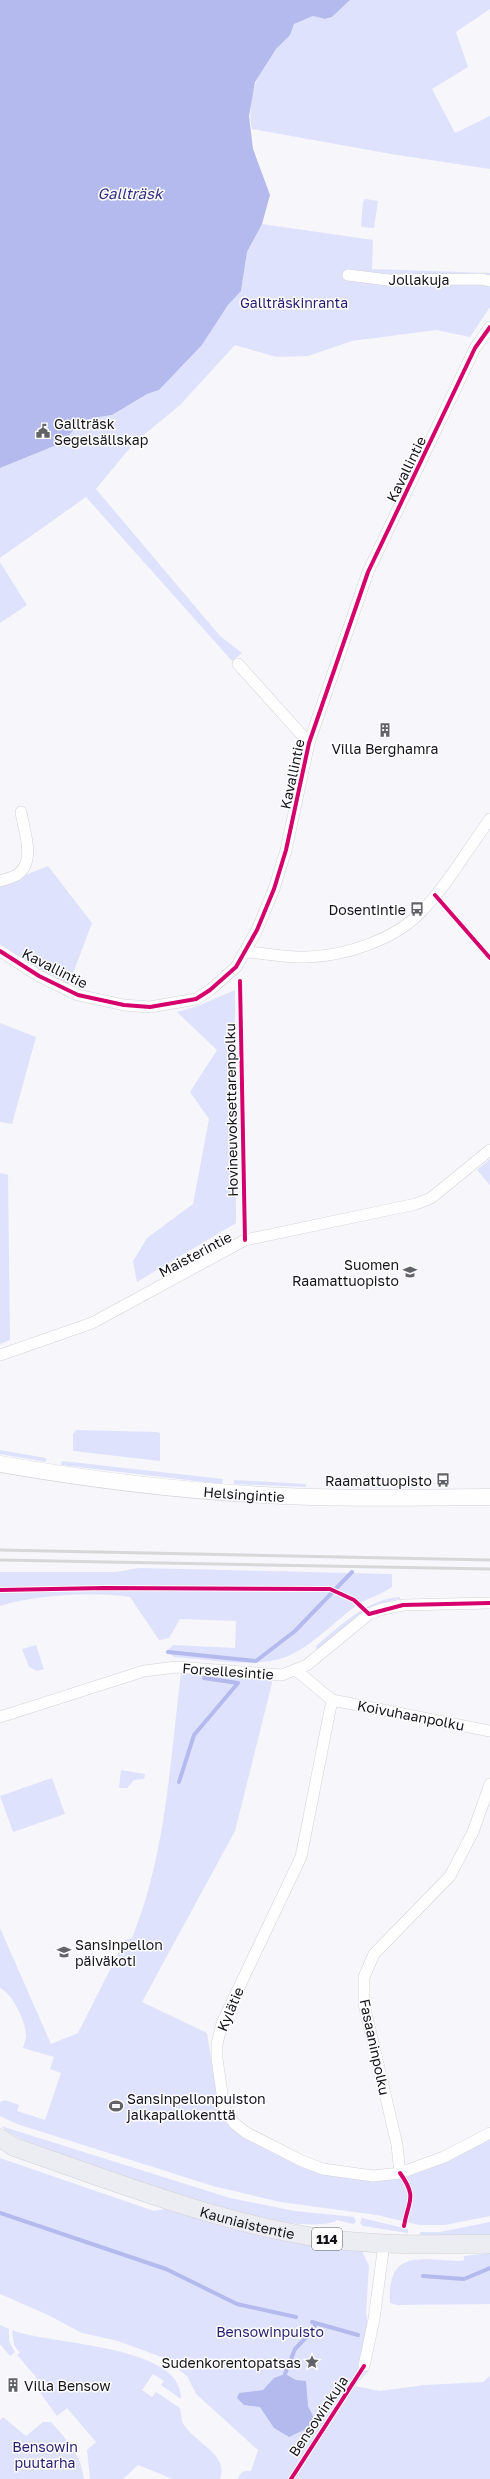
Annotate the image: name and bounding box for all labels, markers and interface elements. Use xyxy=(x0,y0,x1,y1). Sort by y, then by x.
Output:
water label: Gallträsk xyxy=(98,184,164,202)
street label: Jollakuja xyxy=(388,271,450,288)
park label: Gallträskinranta xyxy=(240,294,348,311)
place label: Gallträsk Segelsällskap xyxy=(54,415,148,448)
public building icon: Gallträsk Segelsällskap xyxy=(35,423,51,439)
street label: Kavallintie xyxy=(383,433,429,505)
building icon: Villa Berghamra xyxy=(377,722,393,738)
street label: Kavallintie xyxy=(276,737,308,811)
place label: Villa Berghamra xyxy=(331,740,439,757)
place label: Dosentintie xyxy=(328,901,406,918)
bus stop icon: Dosentintie xyxy=(409,901,425,917)
street label: Kavallintie xyxy=(19,944,91,992)
street label: Hovineuvoksettarenpolku xyxy=(221,1023,241,1197)
street label: Maisterintie xyxy=(156,1228,234,1280)
place label: Suomen Raamattuopisto xyxy=(292,1256,399,1289)
school or university icon: Suomen Raamattuopisto xyxy=(402,1264,418,1280)
place label: Raamattuopisto xyxy=(325,1472,432,1489)
bus stop icon: Raamattuopisto xyxy=(435,1472,451,1488)
street label: Helsingintie xyxy=(203,1482,285,1505)
street label: Forsellesintie xyxy=(182,1659,274,1683)
street label: Koivuhaanpolku xyxy=(356,1696,466,1734)
place label: Sansinpellon päiväkoti xyxy=(75,1936,163,1969)
school or university icon: Sansinpellon päiväkoti xyxy=(56,1944,72,1960)
street label: Kylätie xyxy=(213,1984,247,2034)
street label: Fasaaninpolku xyxy=(356,1997,394,2097)
place label: Sansinpellonpuiston jalkapallokenttä xyxy=(126,2090,266,2123)
sports icon: Sansinpellonpuiston jalkapallokenttä xyxy=(108,2098,124,2114)
street label: Kauniaistentie xyxy=(198,2202,296,2242)
road number: 114 xyxy=(312,2228,342,2250)
park label: Bensowinpuisto xyxy=(216,2323,324,2340)
place label: Sudenkorentopatsas xyxy=(162,2354,301,2371)
place icon: Sudenkorentopatsas xyxy=(304,2354,320,2370)
street label: Bensowinkuja xyxy=(285,2372,351,2460)
building icon: Villa Bensow xyxy=(5,2377,21,2393)
place label: Villa Bensow xyxy=(24,2377,111,2394)
park label: Bensowin puutarha xyxy=(12,2438,78,2471)

